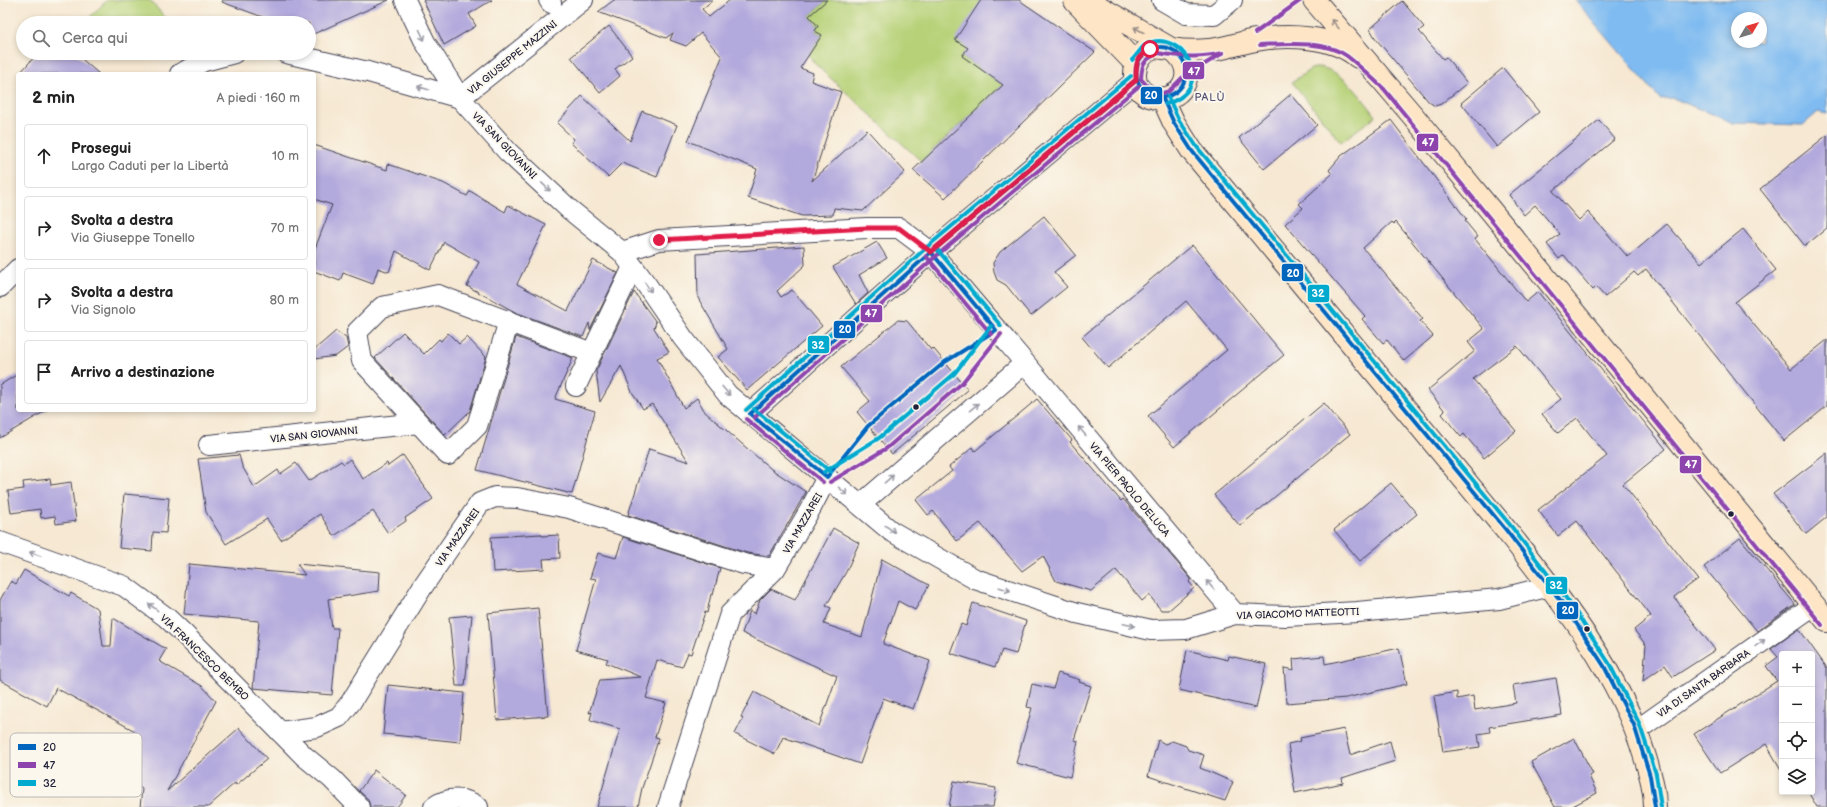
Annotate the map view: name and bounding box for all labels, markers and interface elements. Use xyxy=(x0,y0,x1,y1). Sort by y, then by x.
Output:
north arrow xyxy=(1731,12,1767,48)
search box xyxy=(16,16,316,60)
street label: VIA GIUSEPPE MAZZINI xyxy=(466,18,560,97)
one-way arrow xyxy=(1330,19,1340,29)
one-way arrow xyxy=(1133,26,1145,34)
icon: search xyxy=(30,27,52,49)
text: Cerca qui xyxy=(62,29,128,48)
one-way arrow xyxy=(419,29,426,41)
route start xyxy=(1141,40,1159,58)
line badge: 47 xyxy=(1182,61,1205,80)
text: 47 xyxy=(1188,65,1200,78)
one-way arrow xyxy=(416,84,429,91)
line badge: 20 xyxy=(1140,86,1163,105)
text: 2 min xyxy=(32,88,75,108)
text: 20 xyxy=(1144,89,1158,102)
text: A piedi · 160 m xyxy=(216,90,300,106)
district label: PALÙ xyxy=(1194,90,1226,104)
street label: VIA SAN GIOVANNI xyxy=(469,110,539,181)
line badge: 47 xyxy=(1416,133,1439,152)
text: 47 xyxy=(1422,136,1434,149)
text: Prosegui xyxy=(71,139,131,158)
icon: ahead xyxy=(33,145,55,167)
text: 10 m xyxy=(272,148,299,164)
text: Largo Caduti per la Libertà xyxy=(71,158,229,174)
one-way arrow xyxy=(540,182,550,191)
text: Svolta a destra xyxy=(71,211,173,230)
icon: right xyxy=(33,217,55,239)
text: 70 m xyxy=(271,220,299,236)
text: Via Giuseppe Tonello xyxy=(71,230,195,246)
route end xyxy=(650,231,668,249)
line badge: 20 xyxy=(1281,263,1304,282)
text: 20 xyxy=(1286,267,1300,280)
one-way arrow xyxy=(644,281,652,292)
text: Svolta a destra xyxy=(71,283,173,302)
line badge: 32 xyxy=(1307,284,1330,303)
text: 32 xyxy=(1311,287,1325,300)
icon: right xyxy=(33,289,55,311)
text: 80 m xyxy=(270,292,299,308)
text: Via Signolo xyxy=(71,302,136,318)
line badge: 47 xyxy=(860,304,883,323)
text: 47 xyxy=(865,307,877,320)
line badge: 20 xyxy=(833,320,856,339)
text: 20 xyxy=(838,323,852,336)
line badge: 32 xyxy=(807,335,830,354)
text: 32 xyxy=(811,339,825,352)
icon: arrive xyxy=(33,361,55,383)
text: Arrivo a destinazione xyxy=(71,363,215,382)
one-way arrow xyxy=(721,386,730,396)
unlabelled marker xyxy=(911,402,921,412)
one-way arrow xyxy=(969,402,980,411)
street label: VIA SAN GIOVANNI xyxy=(270,424,358,446)
one-way arrow xyxy=(1077,426,1086,437)
street label: VIA PIER PAOLO DELUCA xyxy=(1086,440,1173,540)
line badge: 47 xyxy=(1679,455,1702,474)
text: 47 xyxy=(1685,458,1697,471)
one-way arrow xyxy=(884,475,894,484)
one-way arrow xyxy=(838,487,849,496)
street label: VIA MAZZAREI xyxy=(781,491,825,556)
street label: VIA MAZZAREI xyxy=(433,506,482,569)
unlabelled marker xyxy=(1726,509,1736,519)
one-way arrow xyxy=(884,525,895,533)
one-way arrow xyxy=(29,550,42,557)
line badge: 32 xyxy=(1545,576,1568,595)
one-way arrow xyxy=(1206,579,1215,590)
text: 32 xyxy=(1549,579,1563,592)
one-way arrow xyxy=(998,586,1011,593)
line badge: 20 xyxy=(1556,601,1579,620)
one-way arrow xyxy=(147,603,158,611)
text: 20 xyxy=(1561,604,1575,617)
street label: VIA GIACOMO MATTEOTTI xyxy=(1237,606,1360,622)
street label: VIA FRANCESCO BEMBO xyxy=(158,612,251,703)
one-way arrow xyxy=(1123,621,1136,629)
unlabelled marker xyxy=(1582,624,1592,634)
one-way arrow xyxy=(1754,639,1765,647)
street label: VIA DI SANTA BARBARA xyxy=(1655,647,1753,720)
map controls xyxy=(1779,651,1815,795)
button: + xyxy=(1779,651,1815,687)
button: − xyxy=(1779,687,1815,723)
button: locate xyxy=(1779,723,1815,759)
legend xyxy=(10,733,142,797)
text: 20 xyxy=(43,741,56,754)
text: 47 xyxy=(43,759,56,772)
button: layers xyxy=(1779,759,1815,795)
text: 32 xyxy=(43,777,57,790)

